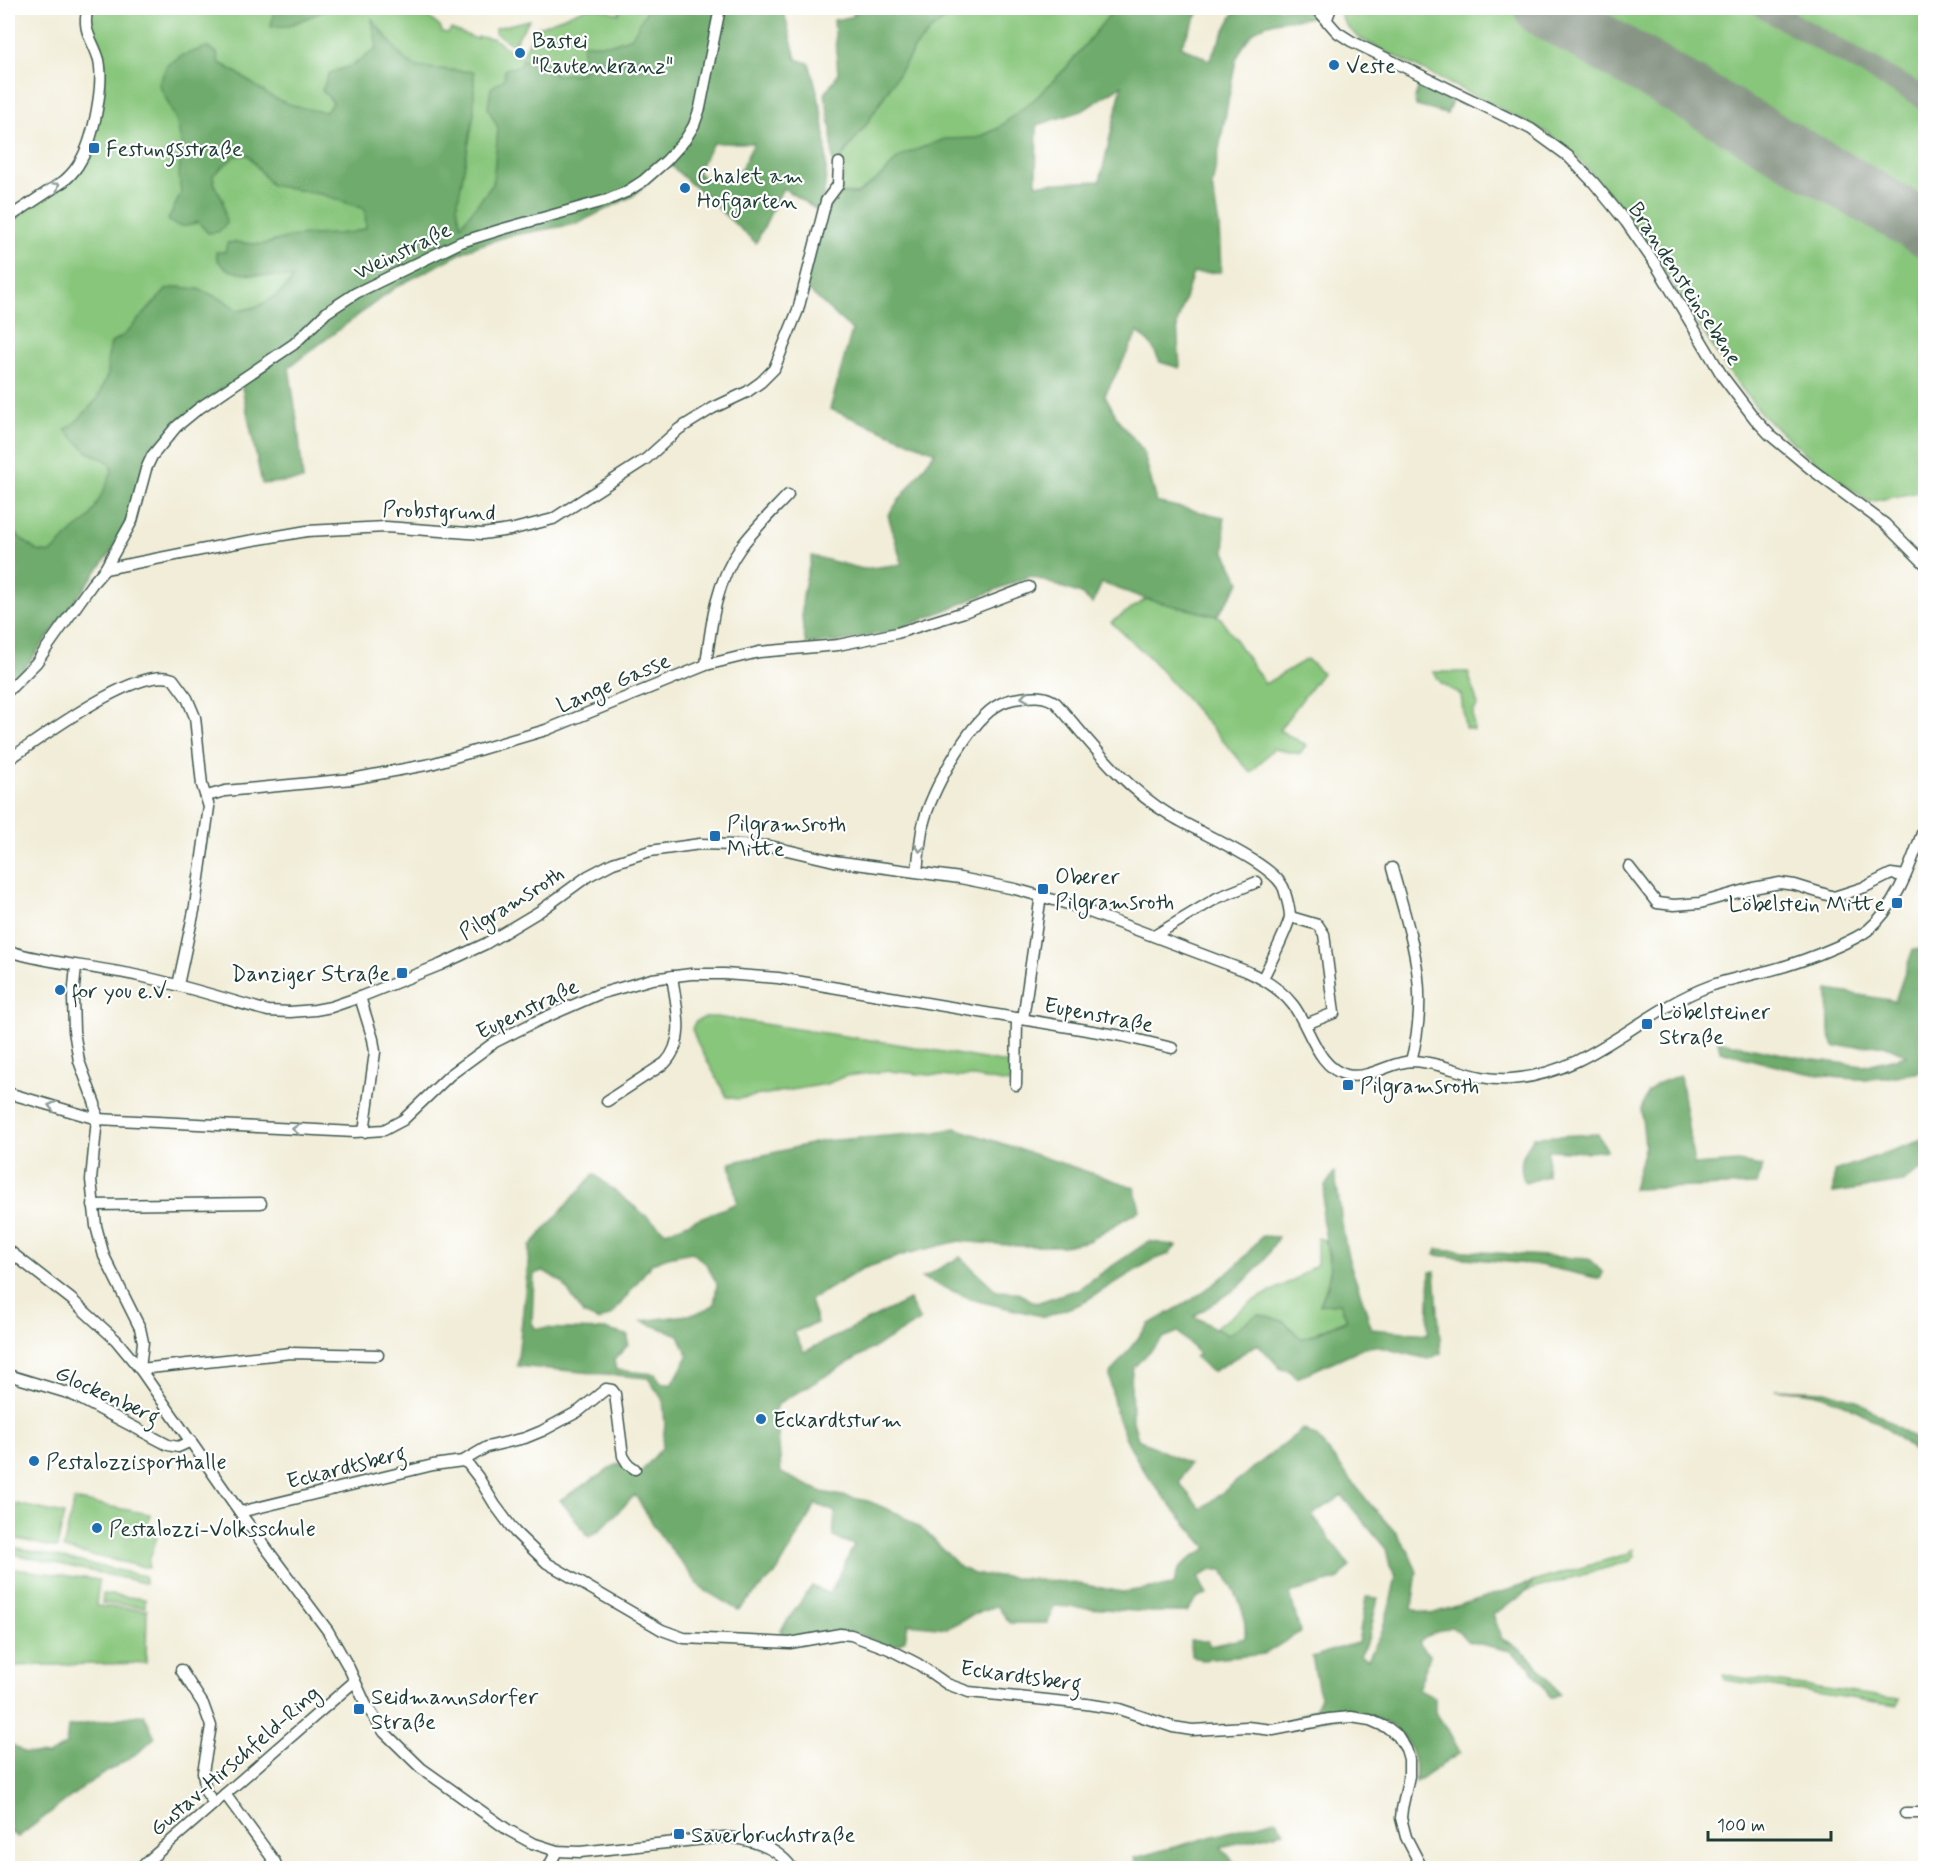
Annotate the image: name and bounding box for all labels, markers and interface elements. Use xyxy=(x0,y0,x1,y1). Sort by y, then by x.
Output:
place label: Bastei "Rautenkranz" xyxy=(532,28,673,81)
marker: Bastei "Rautenkranz" xyxy=(513,46,527,60)
place label: Veste xyxy=(1346,53,1396,81)
marker: Veste xyxy=(1327,58,1341,72)
place label: Festungsstraße xyxy=(106,136,243,167)
marker: Festungsstraße xyxy=(87,141,101,155)
place label: Chalet am Hofgarten xyxy=(697,163,803,219)
marker: Chalet am Hofgarten xyxy=(678,181,692,195)
one-way arrow xyxy=(50,182,61,193)
street label: Brandensteinsebene xyxy=(1621,197,1748,371)
street label: Weinstraße xyxy=(350,216,456,287)
street label: Probstgrund xyxy=(382,496,496,529)
street label: Lange Gasse xyxy=(553,647,676,723)
one-way arrow xyxy=(1020,691,1030,703)
place label: Pilgramsroth Mitte xyxy=(727,811,846,864)
marker: Pilgramsroth Mitte xyxy=(708,829,722,843)
one-way arrow xyxy=(914,843,926,852)
street label: Pilgramsroth xyxy=(454,860,572,950)
place label: Oberer Pilgramsroth xyxy=(1055,864,1174,920)
marker: Oberer Pilgramsroth xyxy=(1036,882,1050,896)
place label: Löbelstein Mitte xyxy=(1729,891,1885,919)
marker: Löbelstein Mitte xyxy=(1890,896,1904,910)
place label: Danziger Straße xyxy=(231,961,390,990)
marker: Danziger Straße xyxy=(395,966,409,980)
street label: Eupenstraße xyxy=(472,973,584,1047)
place label: for you e.V. xyxy=(72,978,172,1008)
marker: for you e.V. xyxy=(53,983,67,997)
street label: Eupenstraße xyxy=(1042,992,1156,1040)
place label: Löbelsteiner Straße xyxy=(1659,999,1771,1052)
marker: Löbelsteiner Straße xyxy=(1640,1017,1654,1031)
place label: Pilgramsroth xyxy=(1360,1073,1479,1104)
marker: Pilgramsroth xyxy=(1341,1078,1355,1092)
one-way arrow xyxy=(48,1101,58,1113)
one-way arrow xyxy=(292,1123,301,1136)
street label: Glockenberg xyxy=(49,1359,164,1435)
place label: Eckardtsturm xyxy=(773,1407,902,1435)
marker: Eckardtsturm xyxy=(754,1412,768,1426)
street label: Eckardtsberg xyxy=(284,1440,410,1499)
place label: Pestalozzisporthalle xyxy=(46,1449,227,1477)
marker: Pestalozzisporthalle xyxy=(27,1454,41,1468)
place label: Pestalozzi-Volksschule xyxy=(109,1516,316,1544)
marker: Pestalozzi-Volksschule xyxy=(90,1521,104,1535)
street label: Eckardtsberg xyxy=(958,1655,1083,1702)
street label: Gustav-Hirschfeld-Ring xyxy=(144,1680,328,1845)
place label: Seidmannsdorfer Straße xyxy=(371,1684,539,1737)
marker: Seidmannsdorfer Straße xyxy=(352,1702,366,1716)
scale bar xyxy=(1708,1804,1831,1842)
text: 100 m xyxy=(1717,1814,1765,1838)
place label: Sauerbruchstraße xyxy=(691,1822,855,1850)
marker: Sauerbruchstraße xyxy=(672,1827,686,1841)

